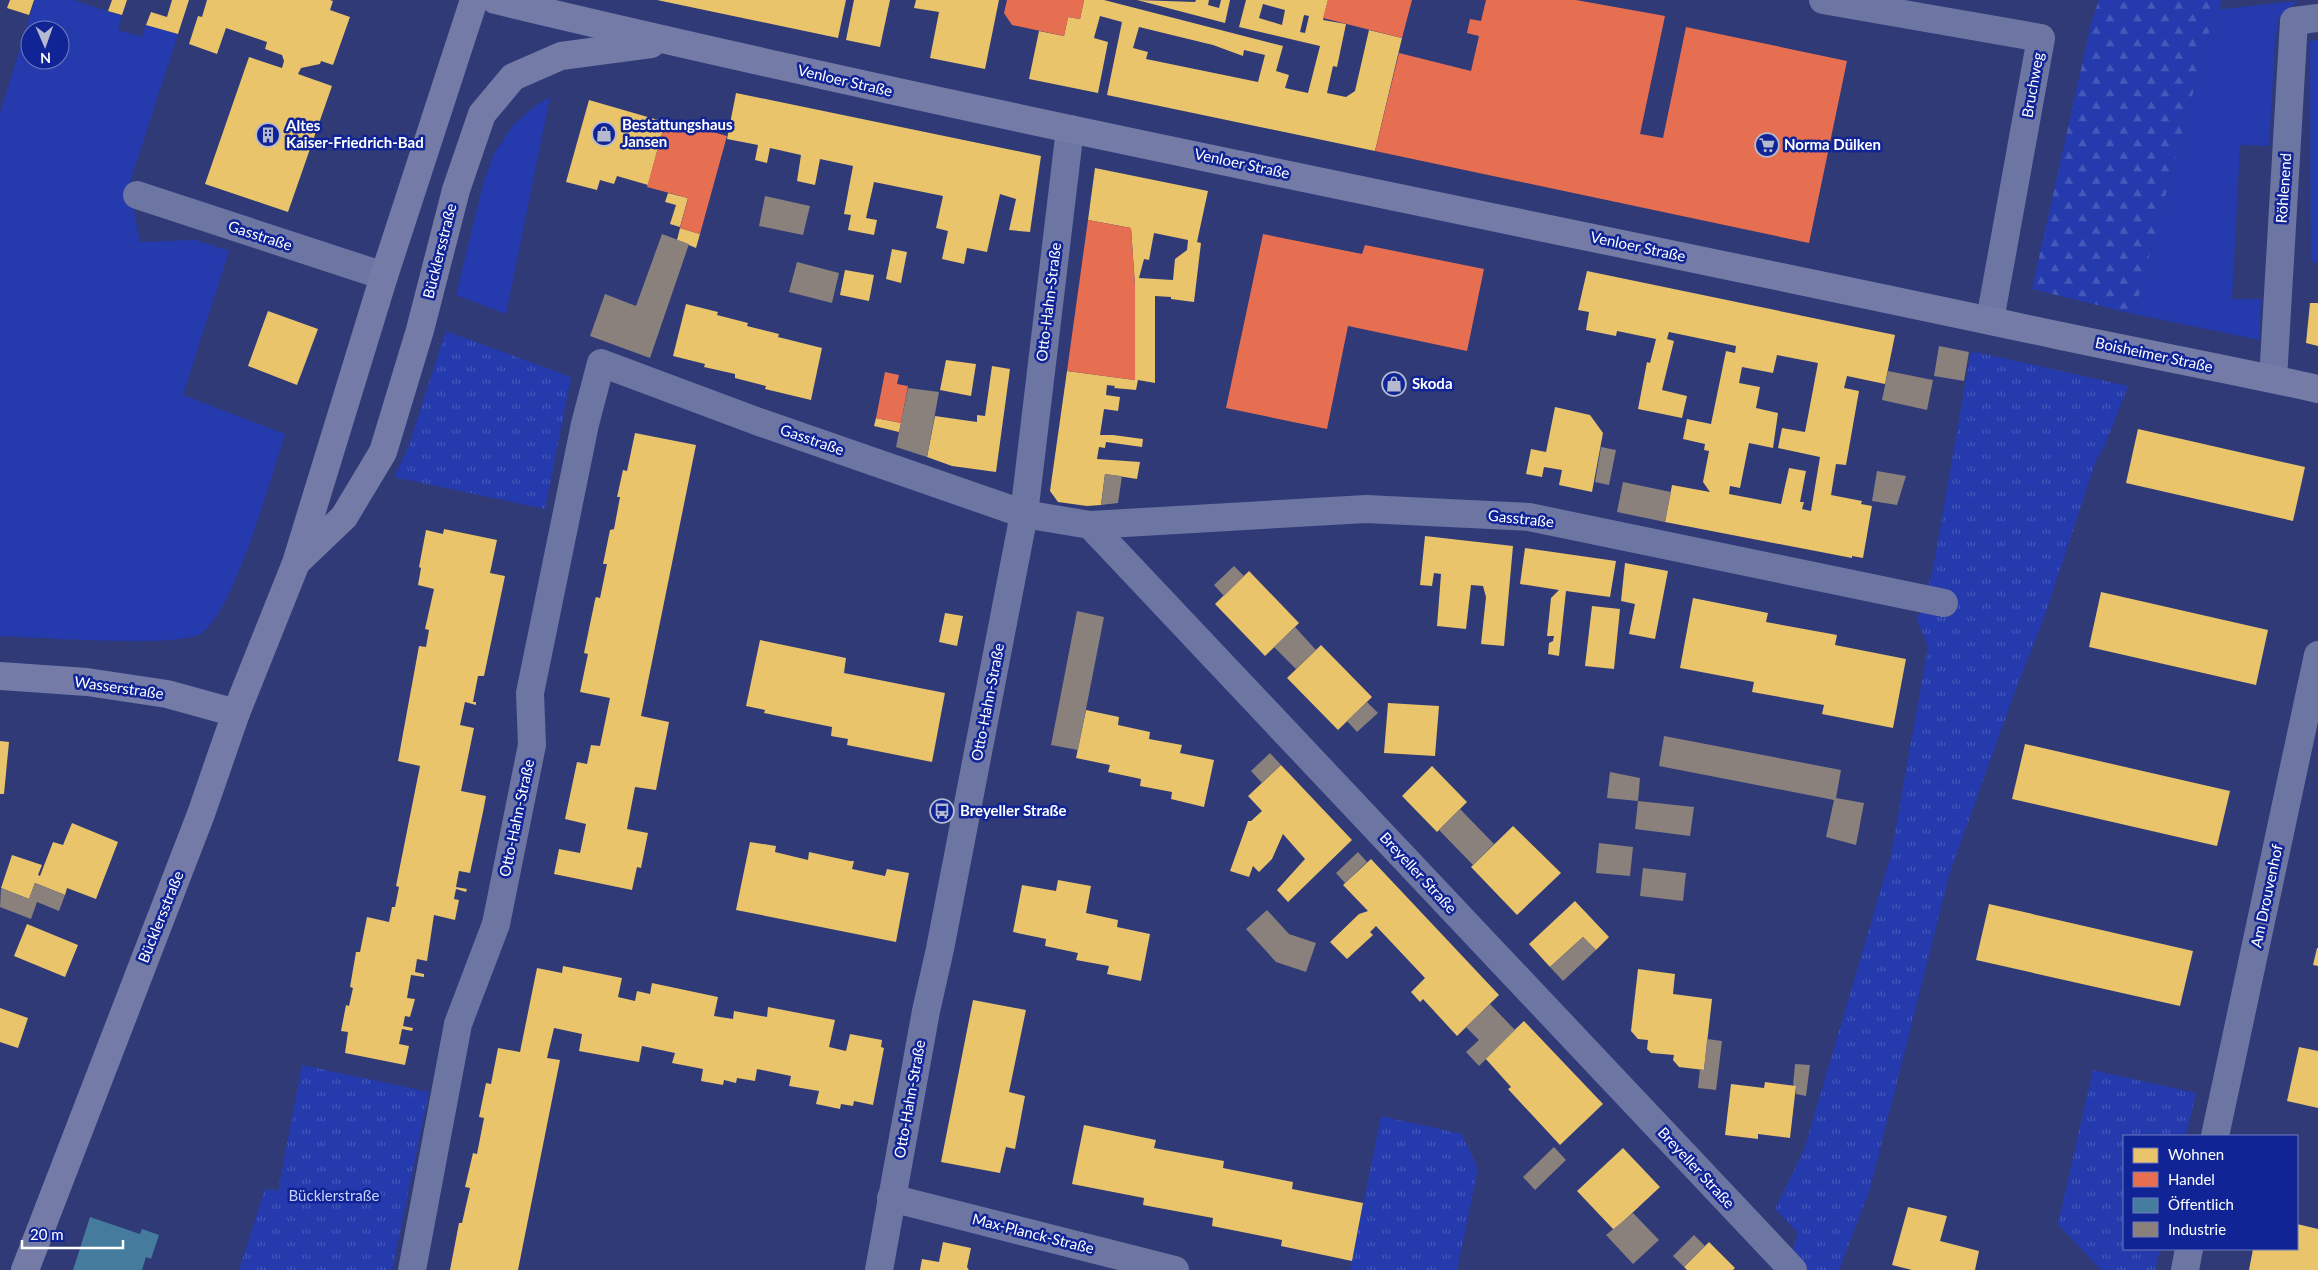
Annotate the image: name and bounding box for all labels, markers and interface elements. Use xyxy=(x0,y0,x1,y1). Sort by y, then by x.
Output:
north arrow xyxy=(20,20,70,70)
text: N xyxy=(40,50,51,67)
street label: Bruchweg xyxy=(2017,50,2047,119)
street label: Venloer Straße xyxy=(796,60,895,100)
place label: Bestattungshaus Jansen xyxy=(622,115,733,150)
place label: Altes Kaiser-Friedrich-Bad xyxy=(285,116,424,151)
shop icon: Bestattungshaus Jansen xyxy=(591,121,617,147)
building icon: Altes Kaiser-Friedrich-Bad xyxy=(255,122,281,148)
supermarket icon: Norma Dülken xyxy=(1754,132,1780,158)
place label: Norma Dülken xyxy=(1784,135,1881,153)
street label: Venloer Straße xyxy=(1193,144,1292,182)
street label: Röhlenend xyxy=(2272,152,2294,224)
street label: Bücklersstraße xyxy=(419,201,460,300)
street label: Gasstraße xyxy=(226,216,295,254)
street label: Venloer Straße xyxy=(1589,227,1688,265)
street label: Otto-Hahn-Straße xyxy=(1032,241,1064,362)
street label: Boisheimer Straße xyxy=(2094,333,2215,375)
shop icon: Skoda xyxy=(1381,371,1407,397)
place label: Skoda xyxy=(1412,374,1453,392)
street label: Gasstraße xyxy=(778,420,847,458)
street label: Gasstraße xyxy=(1487,506,1555,530)
street label: Otto-Hahn-Straße xyxy=(967,641,1007,762)
street label: Wasserstraße xyxy=(73,672,165,702)
street label: Otto-Hahn-Straße xyxy=(495,757,537,878)
bus stop icon: Breyeller Straße xyxy=(929,798,955,824)
place label: Breyeller Straße xyxy=(960,801,1067,819)
street label: Breyeller Straße xyxy=(1377,828,1461,917)
street label: Am Drouvenhof xyxy=(2246,842,2286,949)
street label: Bücklersstraße xyxy=(133,868,187,965)
street label: Otto-Hahn-Straße xyxy=(890,1038,928,1159)
street label: Breyeller Straße xyxy=(1655,1123,1739,1212)
legend xyxy=(2123,1135,2298,1250)
text: Wohnen xyxy=(2168,1145,2224,1163)
text: Handel xyxy=(2168,1170,2215,1188)
park label: Bücklerstraße xyxy=(289,1186,379,1204)
text: Öffentlich xyxy=(2168,1195,2234,1213)
street label: Max-Planck-Straße xyxy=(970,1209,1096,1257)
scale bar xyxy=(22,1218,124,1250)
text: Industrie xyxy=(2168,1220,2226,1238)
text: 20 m xyxy=(30,1225,64,1243)

